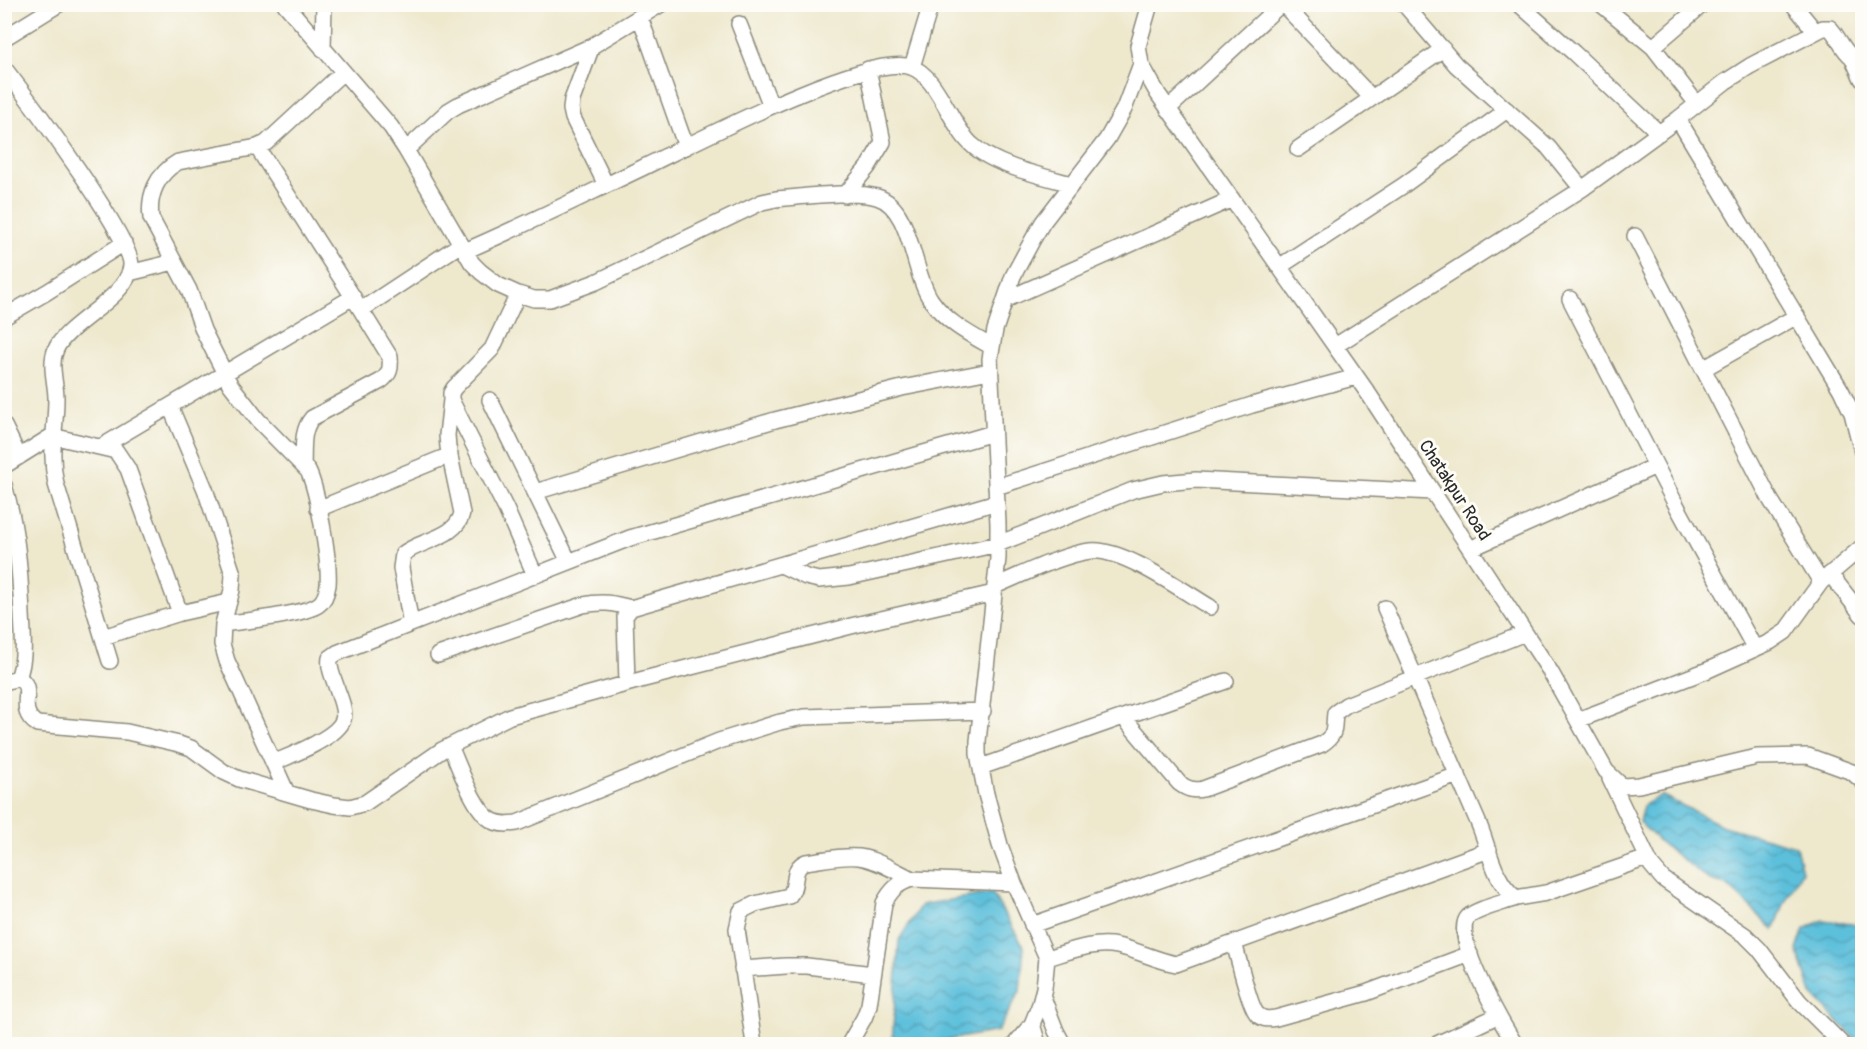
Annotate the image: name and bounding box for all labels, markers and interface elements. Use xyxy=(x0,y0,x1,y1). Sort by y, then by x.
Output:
street label: Chatakpur Road xyxy=(1413,436,1496,545)

